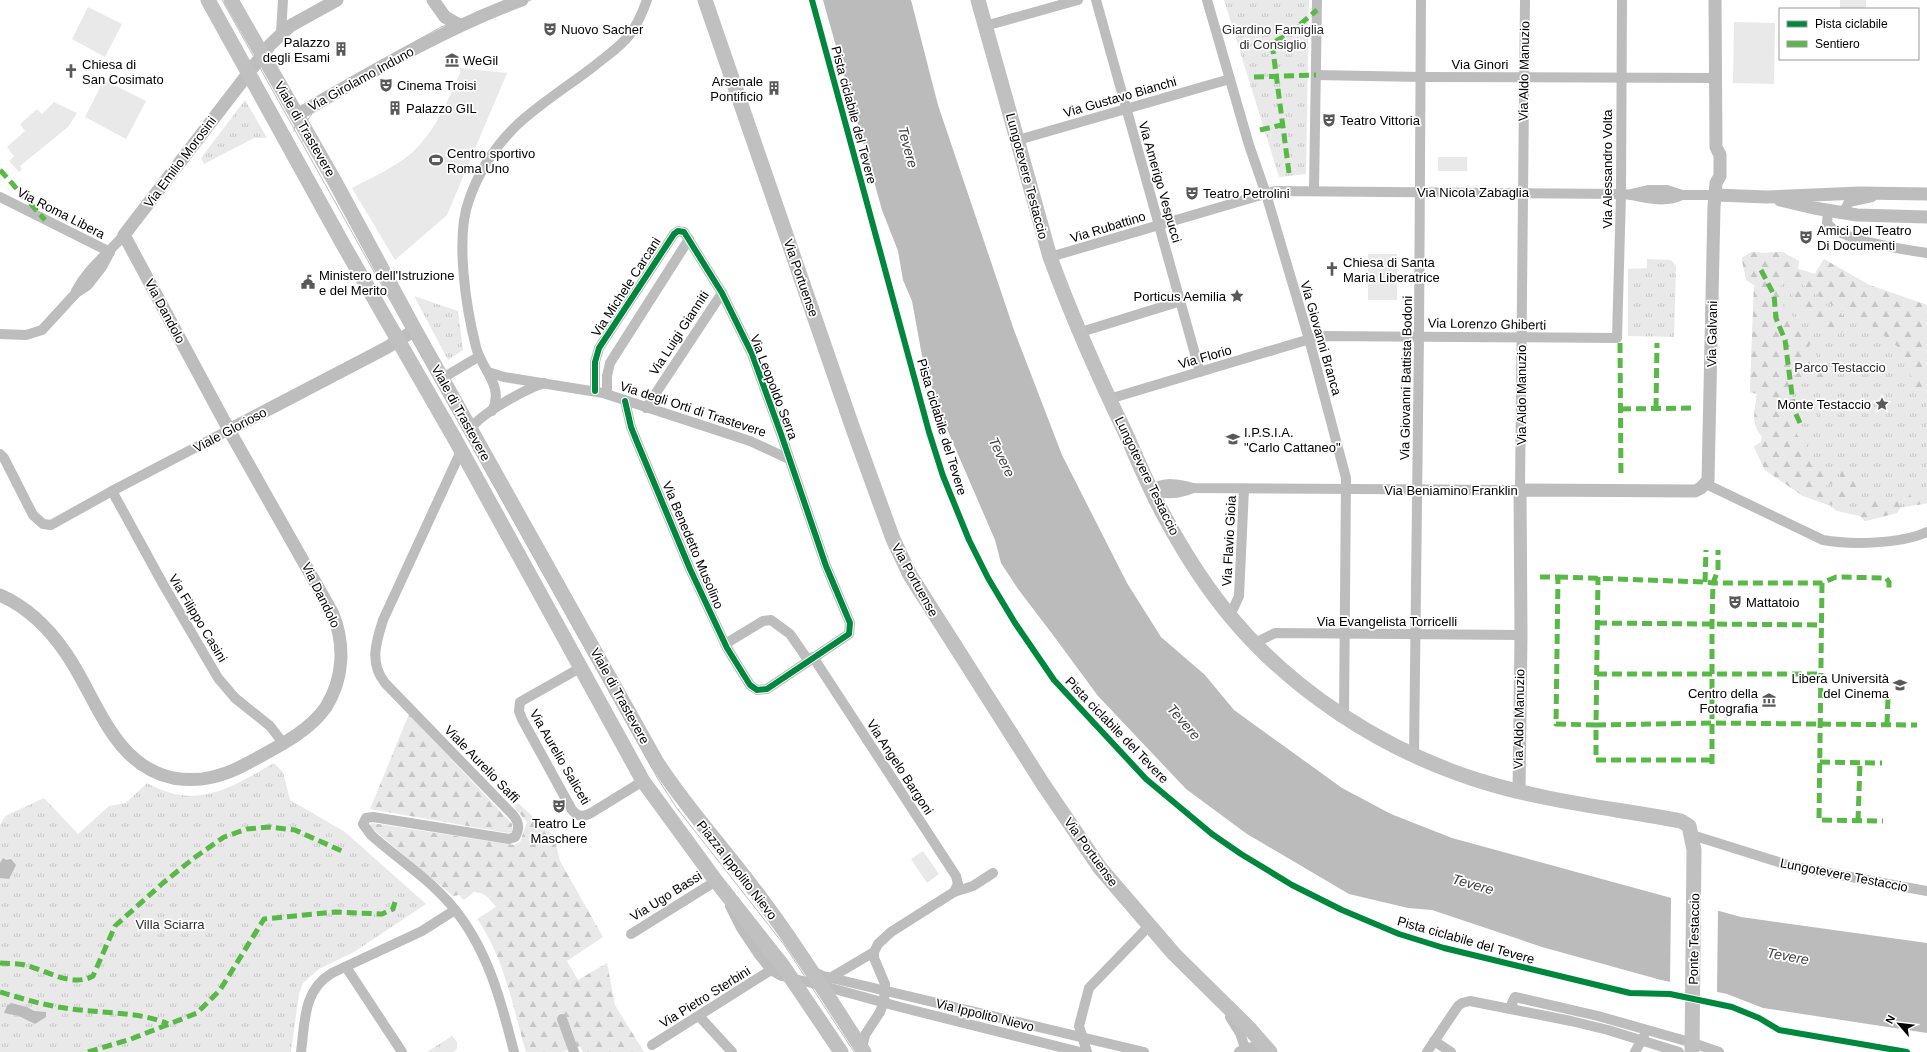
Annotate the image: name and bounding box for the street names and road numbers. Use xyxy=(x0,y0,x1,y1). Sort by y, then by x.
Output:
street label: Via Aldo Manuzio xyxy=(1516,21,1532,121)
street label: Via Girolamo Induno xyxy=(306,44,416,114)
street label: Pista ciclabile del Tevere xyxy=(828,44,880,186)
street label: Via Ginori xyxy=(1452,57,1509,72)
street label: Via Gustavo Bianchi xyxy=(1062,74,1178,120)
street label: Viale di Trastevere xyxy=(272,79,338,179)
street label: Via Alessandro Volta xyxy=(1600,109,1615,229)
street label: Lungotevere Testaccio xyxy=(1003,111,1051,241)
street label: Via Emilio Morosini xyxy=(141,113,219,211)
street label: Via Amerigo Vespucci xyxy=(1135,120,1185,244)
street label: Via Roma Libera xyxy=(15,184,108,242)
street label: Via Nicola Zabaglia xyxy=(1417,185,1530,200)
street label: Via Rubattino xyxy=(1069,208,1147,246)
street label: Via Michele Carcani xyxy=(588,234,664,339)
street label: Via Portuense xyxy=(781,237,821,319)
street label: Via Dandolo xyxy=(142,276,188,346)
street label: Via Giovanni Branca xyxy=(1297,279,1345,398)
street label: Via Luigi Gianniti xyxy=(646,288,712,378)
street label: Via Giovanni Battista Bodoni xyxy=(1397,296,1415,460)
street label: Via Galvani xyxy=(1704,301,1720,367)
street label: Via Lorenzo Ghiberti xyxy=(1428,315,1546,333)
street label: Via Leopoldo Serra xyxy=(747,332,801,442)
street label: Via Florio xyxy=(1177,342,1233,372)
street label: Via Aldo Manuzio xyxy=(1514,345,1529,445)
street label: Pista ciclabile del Tevere xyxy=(914,357,970,497)
street label: Viale di Trastevere xyxy=(428,362,494,464)
street label: Via degli Orti di Trastevere xyxy=(618,378,768,440)
street label: Viale Glorioso xyxy=(191,404,269,456)
street label: Lungotevere Testaccio xyxy=(1112,414,1182,538)
street label: Via Benedetto Musolino xyxy=(659,479,727,611)
street label: Via Beniamino Franklin xyxy=(1384,483,1518,498)
street label: Via Flavio Gioia xyxy=(1219,495,1239,587)
street label: Via Portuense xyxy=(889,541,941,619)
street label: Via Dandolo xyxy=(299,560,343,630)
street label: Via Filippo Casini xyxy=(166,571,230,665)
street label: Via Evangelista Torricelli xyxy=(1317,614,1457,629)
street label: Viale di Trastevere xyxy=(587,645,653,747)
street label: Via Aldo Manuzio xyxy=(1511,669,1527,769)
street label: Pista ciclabile del Tevere xyxy=(1062,674,1172,786)
street label: Via Aurelio Saliceti xyxy=(527,707,593,807)
street label: Via Angelo Bargoni xyxy=(864,717,936,817)
street label: Viale Aurelio Saffi xyxy=(441,722,523,806)
street label: Via Portuense xyxy=(1061,815,1121,889)
street label: Piazza Ippolito Nievo xyxy=(694,818,780,922)
street label: Lungotevere Testaccio xyxy=(1779,855,1909,895)
street label: Via Ugo Bassi xyxy=(628,868,705,924)
street label: Ponte Testaccio xyxy=(1686,893,1702,985)
street label: Pista ciclabile del Tevere xyxy=(1396,913,1536,967)
street label: Via Pietro Sterbini xyxy=(657,963,753,1031)
street label: Via Ippolito Nievo xyxy=(934,996,1036,1034)

